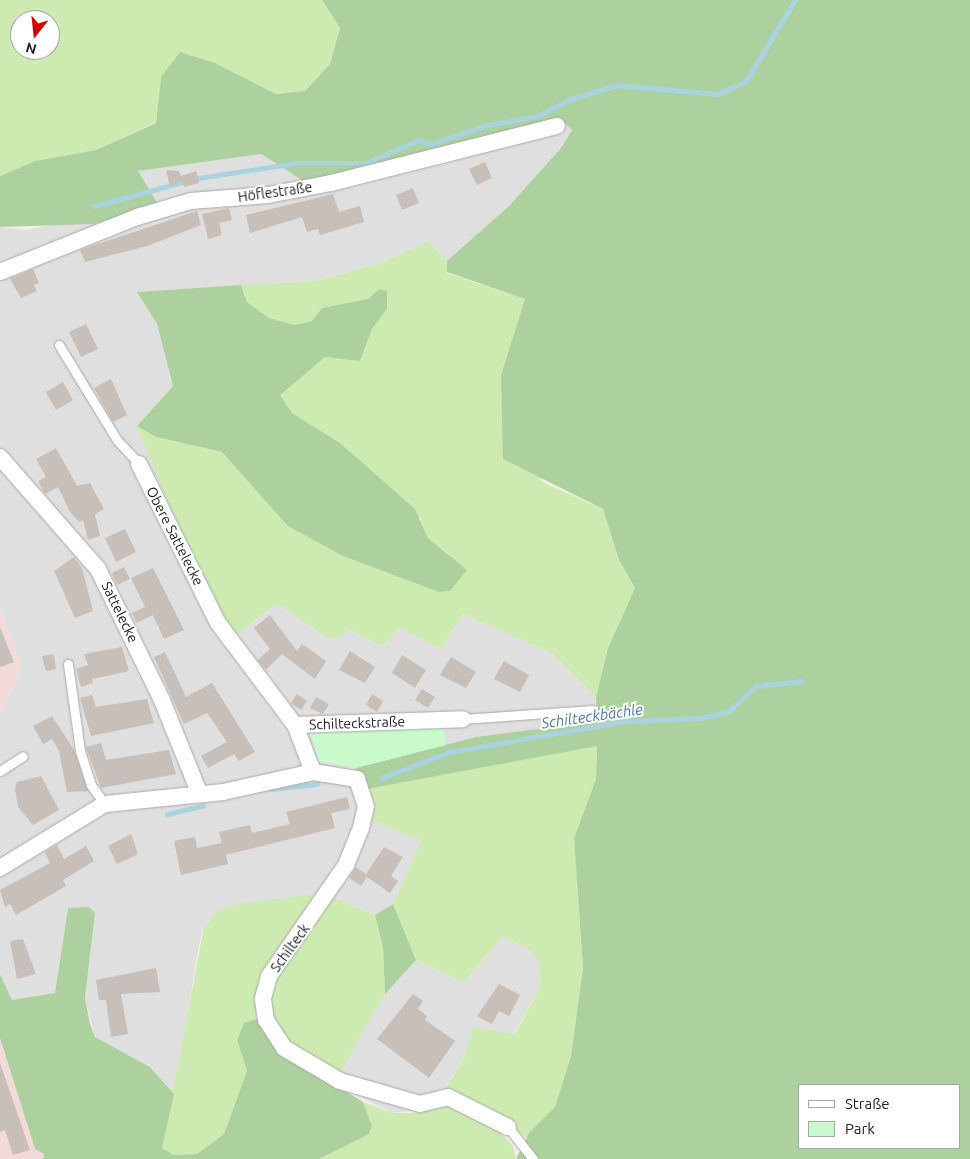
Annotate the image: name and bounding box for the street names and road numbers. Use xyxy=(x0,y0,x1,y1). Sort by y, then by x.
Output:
street label: Höflestraße xyxy=(237,178,313,206)
street label: Obere Sattelecke xyxy=(143,484,207,588)
street label: Sattelecke xyxy=(98,579,142,645)
street label: Schilteckstraße xyxy=(309,713,405,733)
street label: Schilteck xyxy=(267,921,313,975)

